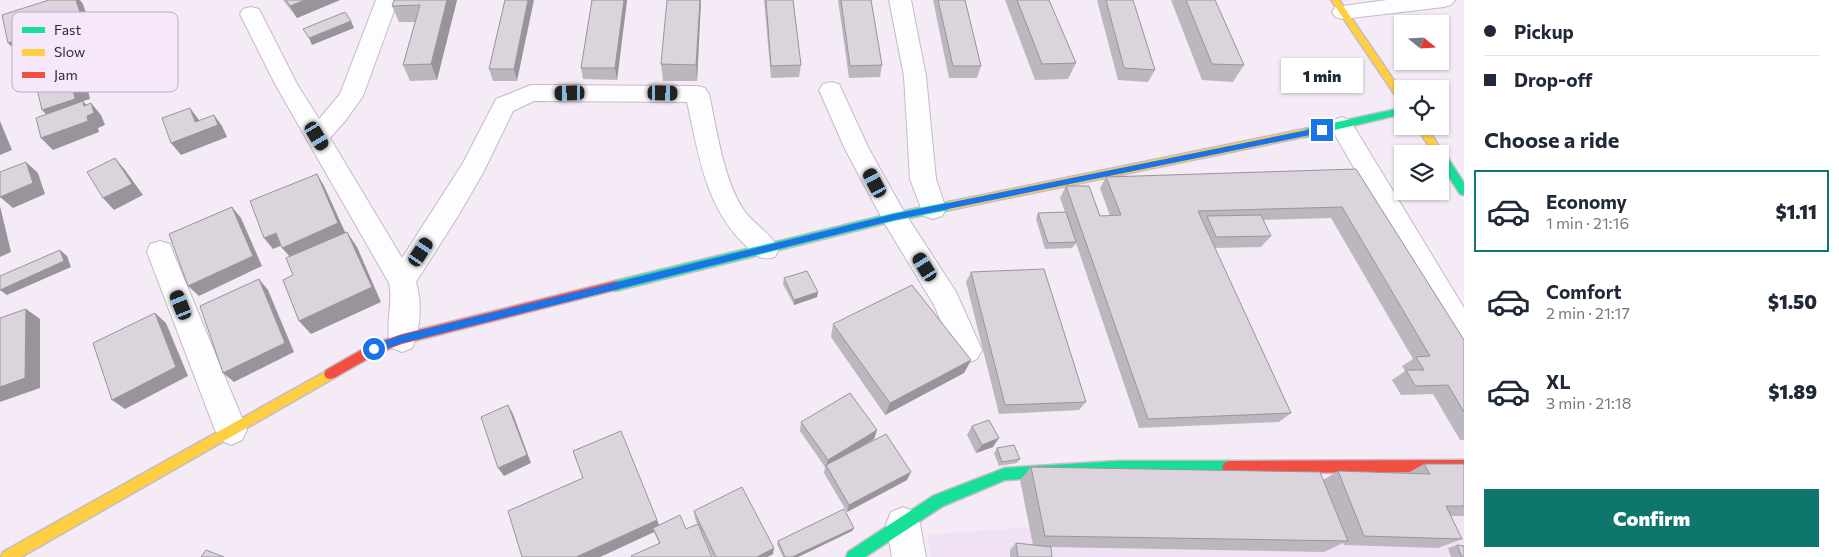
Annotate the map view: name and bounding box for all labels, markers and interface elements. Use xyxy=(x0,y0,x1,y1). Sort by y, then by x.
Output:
legend xyxy=(12,12,178,92)
north arrow xyxy=(1394,15,1449,70)
map controls xyxy=(1394,15,1449,200)
text: Pickup xyxy=(1514,20,1574,43)
text: Fast xyxy=(54,21,81,38)
text: Slow xyxy=(54,43,85,60)
callout: 1 min xyxy=(1281,58,1363,92)
text: Jam xyxy=(54,66,78,83)
text: 1 min xyxy=(1303,66,1341,85)
text: Drop-off xyxy=(1514,68,1593,91)
button: locate xyxy=(1394,80,1449,135)
car xyxy=(554,85,585,101)
car xyxy=(647,85,678,101)
car xyxy=(302,119,331,153)
route end xyxy=(1311,119,1333,141)
text: Choose a ride xyxy=(1484,126,1619,153)
button: layers xyxy=(1394,145,1449,200)
car xyxy=(861,166,888,200)
icon: car xyxy=(1486,189,1531,234)
text: Economy xyxy=(1546,190,1627,213)
text: $1.11 xyxy=(1775,200,1817,223)
text: 1 min · 21:16 xyxy=(1546,213,1629,232)
car xyxy=(406,235,435,269)
car xyxy=(910,250,939,284)
icon: car xyxy=(1486,279,1531,324)
text: Comfort xyxy=(1546,280,1622,303)
car xyxy=(168,288,193,322)
text: $1.50 xyxy=(1768,290,1817,313)
text: 2 min · 21:17 xyxy=(1546,303,1630,322)
route start xyxy=(363,338,385,360)
icon: car xyxy=(1486,369,1531,414)
text: XL xyxy=(1546,370,1571,393)
text: $1.89 xyxy=(1768,380,1817,403)
text: 3 min · 21:18 xyxy=(1546,393,1631,412)
button: Confirm xyxy=(1484,489,1819,547)

